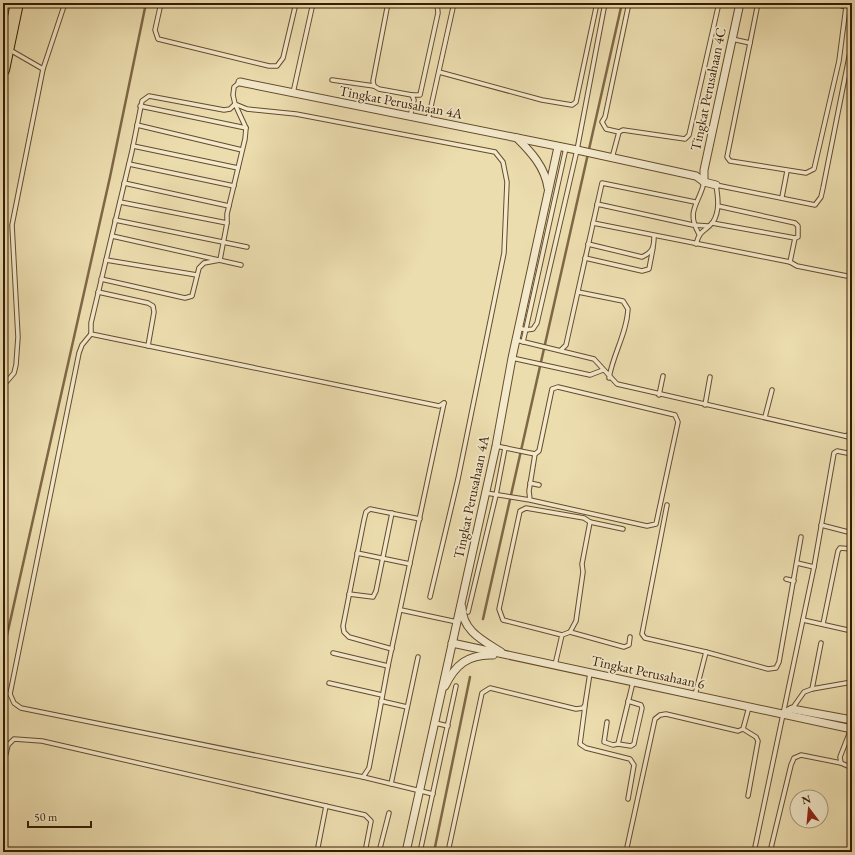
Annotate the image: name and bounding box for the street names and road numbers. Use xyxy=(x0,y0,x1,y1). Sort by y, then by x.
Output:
street label: Tingkat Perusahaan 4C xyxy=(686,26,730,152)
street label: Tingkat Perusahaan 4A xyxy=(338,81,465,123)
street label: Tingkat Perusahaan 4A xyxy=(449,434,493,560)
street label: Tingkat Perusahaan 6 xyxy=(590,651,707,693)

